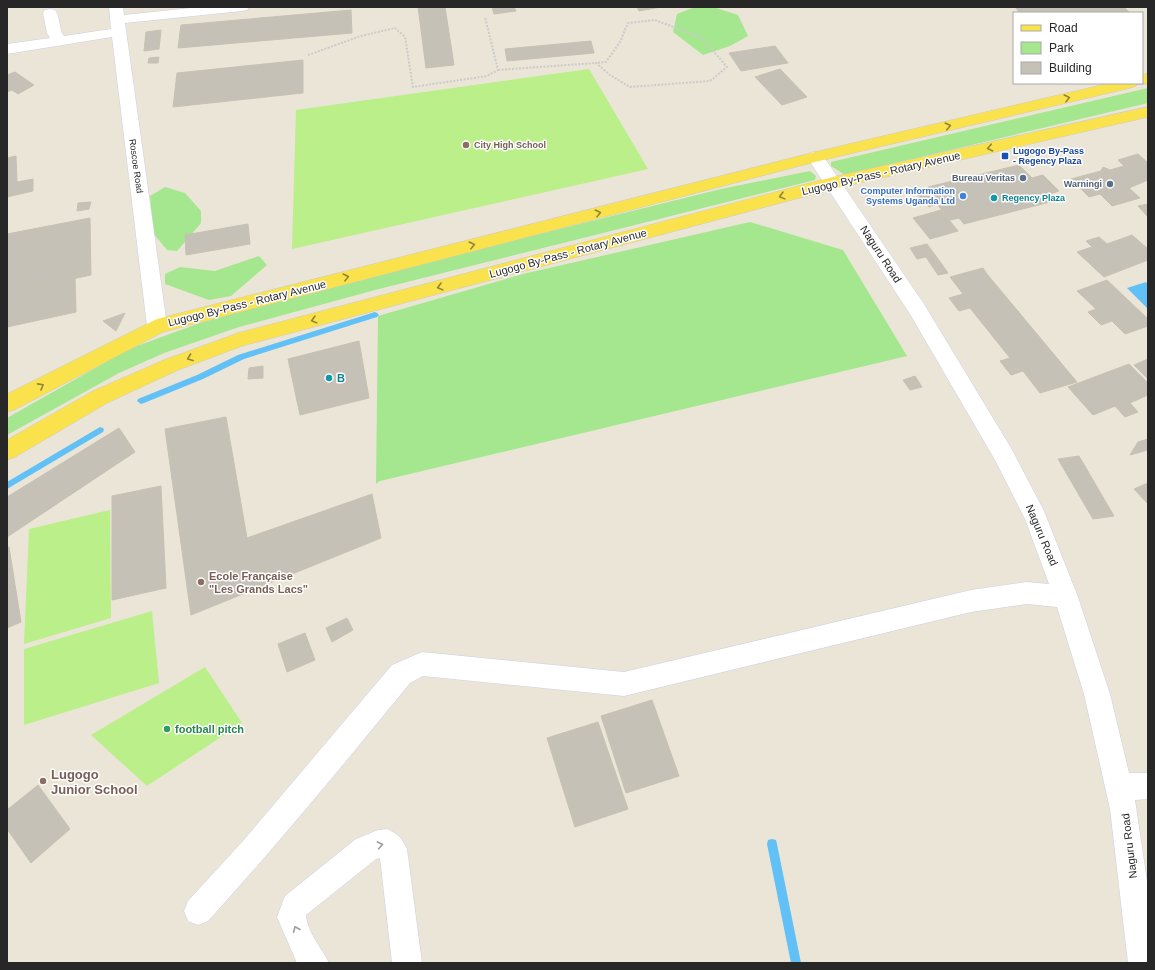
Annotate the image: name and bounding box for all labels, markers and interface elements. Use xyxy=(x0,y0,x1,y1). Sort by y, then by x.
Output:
legend xyxy=(1013,12,1143,84)
text: Road xyxy=(1049,21,1078,35)
text: Park xyxy=(1049,41,1075,55)
text: Building xyxy=(1049,61,1092,75)
one-way arrow xyxy=(1063,94,1070,103)
one-way arrow xyxy=(945,123,951,131)
street label: Roscoe Road xyxy=(127,138,145,194)
marker: City High School xyxy=(461,140,471,150)
place label: City High School xyxy=(474,140,546,150)
one-way arrow xyxy=(986,143,993,151)
place label: Lugogo By-Pass - Regency Plaza xyxy=(1013,146,1084,166)
street label: Lugogo By-Pass - Rotary Avenue xyxy=(801,149,961,197)
marker: Lugogo By-Pass - Regency Plaza xyxy=(1000,151,1010,161)
place label: Bureau Veritas xyxy=(952,173,1015,183)
marker: Bureau Veritas xyxy=(1018,173,1028,183)
place label: Warningi xyxy=(1064,179,1102,189)
marker: Warningi xyxy=(1105,179,1115,189)
place label: Computer Information Systems Uganda Ltd xyxy=(861,186,955,206)
one-way arrow xyxy=(779,191,786,200)
marker: Computer Information Systems Uganda Ltd xyxy=(958,191,968,201)
marker: Regency Plaza xyxy=(989,193,999,203)
place label: Regency Plaza xyxy=(1002,193,1066,203)
one-way arrow xyxy=(595,209,602,218)
street label: Naguru Road xyxy=(858,223,904,285)
street label: Lugogo By-Pass - Rotary Avenue xyxy=(488,226,648,280)
one-way arrow xyxy=(469,241,476,250)
one-way arrow xyxy=(343,273,350,282)
street label: Lugogo By-Pass - Rotary Avenue xyxy=(167,278,327,328)
one-way arrow xyxy=(437,282,444,291)
one-way arrow xyxy=(311,315,318,324)
one-way arrow xyxy=(187,354,194,362)
place label: B xyxy=(337,372,345,384)
marker: B xyxy=(324,373,334,383)
one-way arrow xyxy=(37,383,44,390)
street label: Naguru Road xyxy=(1024,503,1060,567)
place label: Ecole Française "Les Grands Lacs" xyxy=(209,570,308,595)
marker: Ecole Française "Les Grands Lacs" xyxy=(196,577,206,587)
place label: football pitch xyxy=(175,723,244,735)
marker: football pitch xyxy=(162,724,172,734)
place label: Lugogo Junior School xyxy=(51,767,138,797)
marker: Lugogo Junior School xyxy=(38,776,48,786)
street label: Naguru Road xyxy=(1119,813,1139,879)
one-way arrow xyxy=(376,841,383,850)
one-way arrow xyxy=(292,925,300,932)

